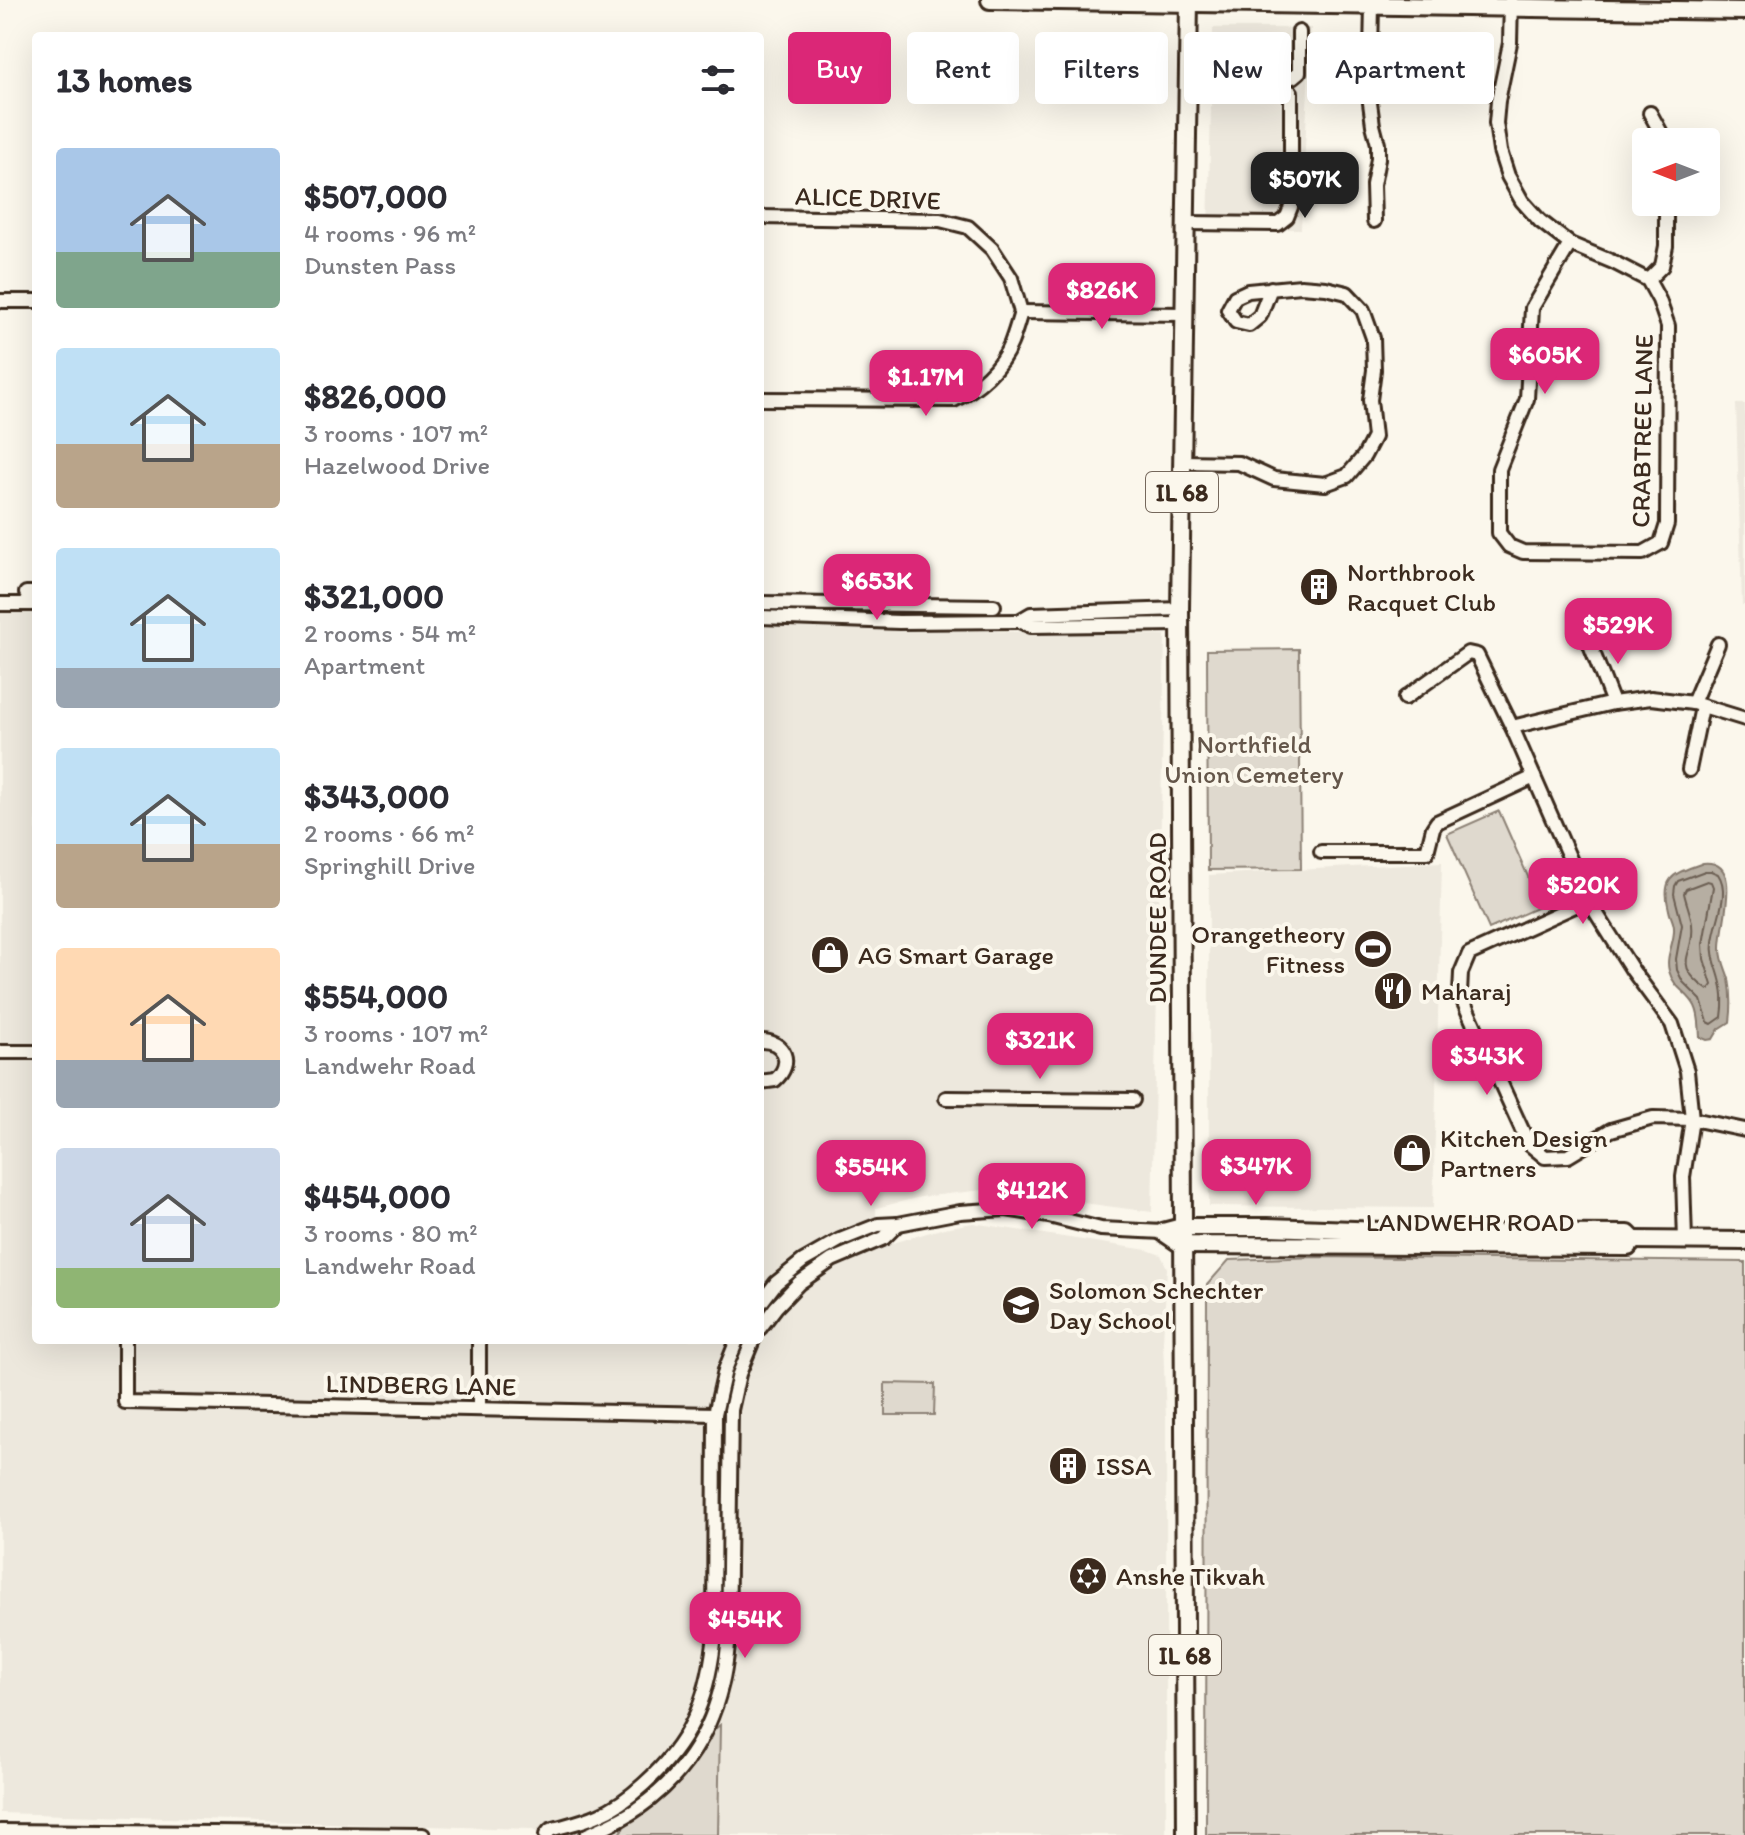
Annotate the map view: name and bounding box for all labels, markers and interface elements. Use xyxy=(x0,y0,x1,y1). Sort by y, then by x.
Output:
chip: Buy xyxy=(788,32,891,104)
chip: Rent xyxy=(907,32,1019,104)
chip: Filters xyxy=(1035,32,1168,104)
chip: New xyxy=(1184,32,1291,104)
chip: Apartment xyxy=(1307,32,1494,104)
icon: filters xyxy=(696,58,740,102)
text: 13 homes xyxy=(56,60,192,101)
north arrow xyxy=(1632,128,1720,216)
map controls xyxy=(1632,128,1720,216)
pin: $507K xyxy=(1249,152,1361,220)
text: $507K xyxy=(1269,162,1341,194)
text: $507,000 xyxy=(304,176,448,217)
street label: ALICE DRIVE xyxy=(795,179,941,217)
icon: home xyxy=(120,180,216,276)
text: 4 rooms · 96 m² xyxy=(304,217,476,249)
text: Dunsten Pass xyxy=(304,249,456,281)
pin: $826K xyxy=(1046,263,1158,331)
text: $826K xyxy=(1066,273,1138,305)
pin: $605K xyxy=(1489,328,1601,396)
street label: CRABTREE LANE xyxy=(1624,334,1660,528)
text: $605K xyxy=(1508,338,1582,370)
pin: $1.17M xyxy=(861,350,991,418)
text: $1.17M xyxy=(887,360,965,392)
text: $826,000 xyxy=(304,376,447,417)
icon: home xyxy=(120,380,216,476)
text: 3 rooms · 107 m² xyxy=(304,417,488,449)
text: Hazelwood Drive xyxy=(304,449,490,481)
road number: IL 68 xyxy=(1146,472,1218,512)
pin: $653K xyxy=(821,554,933,622)
place label: Northbrook Racquet Club xyxy=(1347,556,1496,618)
text: $653K xyxy=(841,564,913,596)
building icon: Northbrook Racquet Club xyxy=(1298,566,1340,608)
text: $321,000 xyxy=(304,576,444,617)
icon: home xyxy=(120,580,216,676)
pin: $529K xyxy=(1562,598,1674,666)
text: $529K xyxy=(1583,608,1653,640)
text: 2 rooms · 54 m² xyxy=(304,617,476,649)
text: Apartment xyxy=(304,649,425,681)
park label: Northfield Union Cemetery xyxy=(1164,728,1344,790)
text: $343,000 xyxy=(304,776,450,817)
icon: home xyxy=(120,780,216,876)
text: 2 rooms · 66 m² xyxy=(304,817,474,849)
street label: DUNDEE ROAD xyxy=(1141,832,1173,1004)
text: Springhill Drive xyxy=(304,849,475,881)
pin: $520K xyxy=(1527,858,1639,926)
text: $520K xyxy=(1546,868,1620,900)
place label: Orangetheory Fitness xyxy=(1191,918,1345,980)
sports icon: Orangetheory Fitness xyxy=(1352,928,1394,970)
shop icon: AG Smart Garage xyxy=(809,934,851,976)
place label: AG Smart Garage xyxy=(858,939,1054,971)
restaurant icon: Maharaj xyxy=(1372,970,1414,1012)
place label: Maharaj xyxy=(1421,975,1511,1007)
text: $554,000 xyxy=(304,976,448,1017)
icon: home xyxy=(120,980,216,1076)
pin: $321K xyxy=(984,1013,1096,1081)
text: 3 rooms · 107 m² xyxy=(304,1017,488,1049)
text: $321K xyxy=(1005,1023,1075,1055)
pin: $343K xyxy=(1431,1029,1543,1097)
text: $343K xyxy=(1450,1039,1524,1071)
text: Landwehr Road xyxy=(304,1049,476,1081)
place label: Kitchen Design Partners xyxy=(1440,1122,1608,1184)
shop icon: Kitchen Design Partners xyxy=(1391,1132,1433,1174)
pin: $347K xyxy=(1200,1139,1312,1207)
pin: $554K xyxy=(815,1140,927,1208)
text: $347K xyxy=(1220,1149,1292,1181)
text: $554K xyxy=(835,1150,907,1182)
pin: $412K xyxy=(976,1163,1088,1231)
text: $412K xyxy=(996,1173,1068,1205)
text: $454,000 xyxy=(304,1176,451,1217)
icon: home xyxy=(120,1180,216,1276)
street label: LANDWEHR ROAD xyxy=(1366,1206,1574,1238)
text: 3 rooms · 80 m² xyxy=(304,1217,478,1249)
text: Landwehr Road xyxy=(304,1249,476,1281)
place label: Solomon Schechter Day School xyxy=(1049,1274,1264,1336)
school or university icon: Solomon Schechter Day School xyxy=(1000,1284,1042,1326)
street label: LINDBERG LANE xyxy=(325,1367,517,1403)
building icon: ISSA xyxy=(1047,1445,1089,1487)
place label: ISSA xyxy=(1096,1450,1152,1482)
synagogue icon: Anshe Tikvah xyxy=(1067,1555,1109,1597)
place label: Anshe Tikvah xyxy=(1116,1560,1265,1592)
pin: $454K xyxy=(689,1592,801,1660)
text: $454K xyxy=(708,1602,782,1634)
road number: IL 68 xyxy=(1149,1635,1221,1675)

